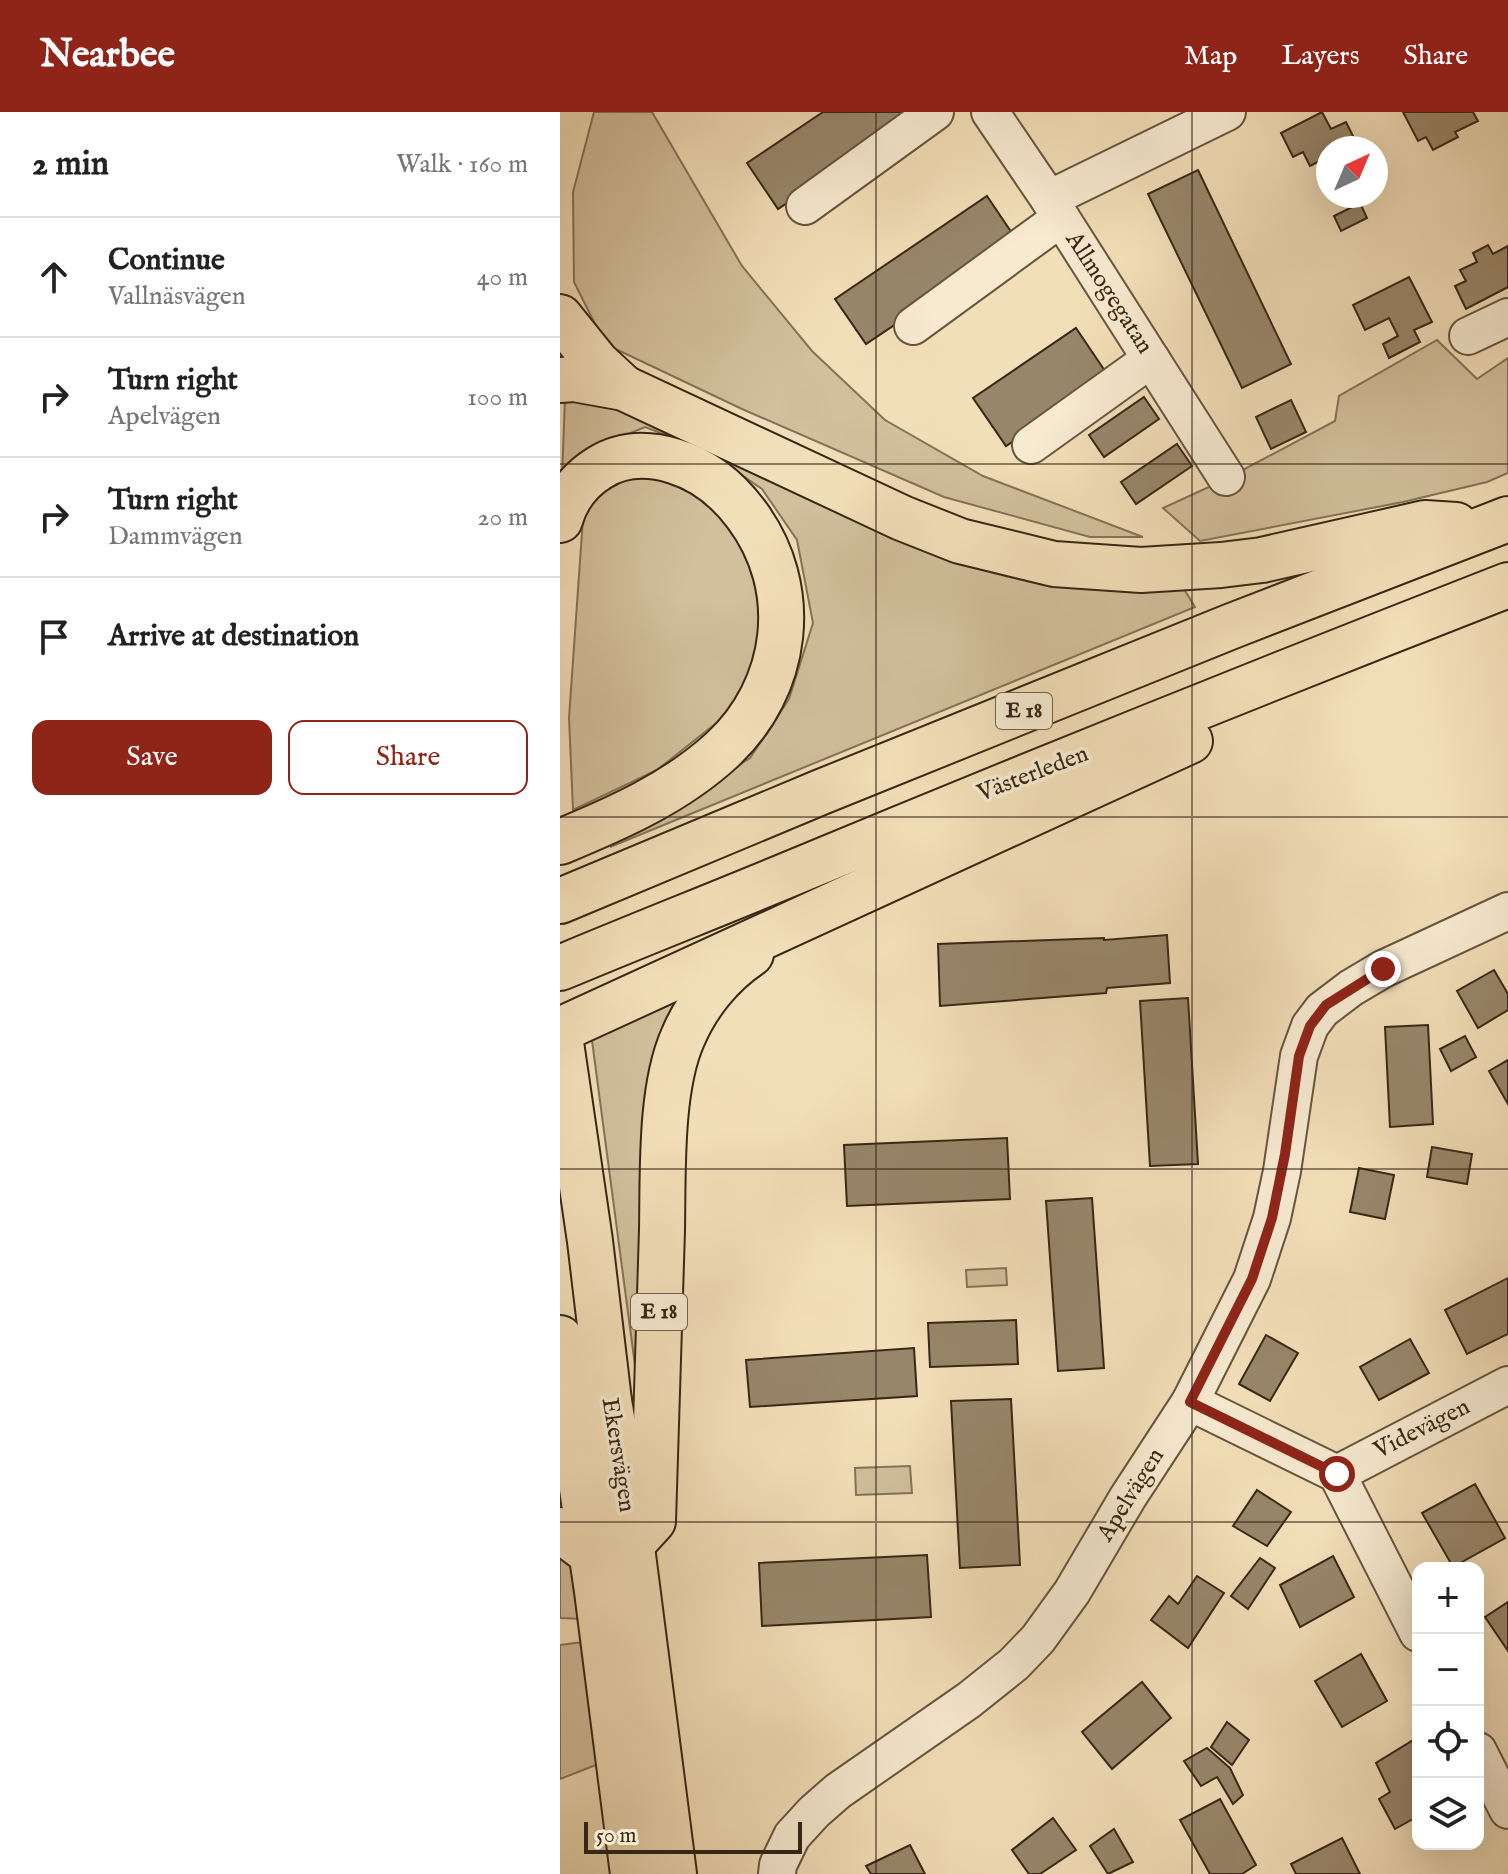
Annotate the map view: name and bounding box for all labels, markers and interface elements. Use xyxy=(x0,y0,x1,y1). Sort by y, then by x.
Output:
text: Nearbee xyxy=(40,32,175,80)
text: Map xyxy=(1184,39,1237,74)
text: Layers xyxy=(1281,39,1360,74)
text: Share xyxy=(1404,39,1468,74)
north arrow xyxy=(1316,136,1388,208)
text: 2 min xyxy=(32,143,109,186)
text: Walk · 160 m xyxy=(396,148,528,181)
street label: Allmogegatan xyxy=(1057,225,1160,360)
text: Continue xyxy=(108,242,225,280)
icon: ahead xyxy=(32,255,76,299)
text: 40 m xyxy=(477,261,528,294)
text: Vallnäsvägen xyxy=(108,280,246,313)
text: Turn right xyxy=(108,362,238,400)
icon: right xyxy=(32,375,76,419)
text: 100 m xyxy=(467,381,528,414)
text: Apelvägen xyxy=(108,400,221,433)
text: Turn right xyxy=(108,482,238,520)
icon: right xyxy=(32,495,76,539)
text: 20 m xyxy=(477,501,528,534)
text: Dammvägen xyxy=(108,520,243,553)
icon: arrive xyxy=(32,615,76,659)
text: Arrive at destination xyxy=(108,618,359,656)
road number: E 18 xyxy=(996,693,1052,729)
button: Save xyxy=(32,720,272,795)
button: Share xyxy=(288,720,528,795)
street label: Västerleden xyxy=(972,739,1093,810)
route end xyxy=(1365,951,1401,987)
road number: E 18 xyxy=(631,1294,687,1330)
street label: Videvägen xyxy=(1368,1392,1475,1467)
street label: Ekersvägen xyxy=(594,1396,642,1515)
street label: Apelvägen xyxy=(1090,1442,1172,1548)
route start xyxy=(1319,1456,1355,1492)
map controls xyxy=(1412,1562,1484,1850)
button: + xyxy=(1412,1562,1484,1634)
button: − xyxy=(1412,1634,1484,1706)
button: locate xyxy=(1412,1706,1484,1778)
button: layers xyxy=(1412,1778,1484,1850)
scale bar xyxy=(584,1818,802,1854)
text: 50 m xyxy=(596,1822,637,1850)

